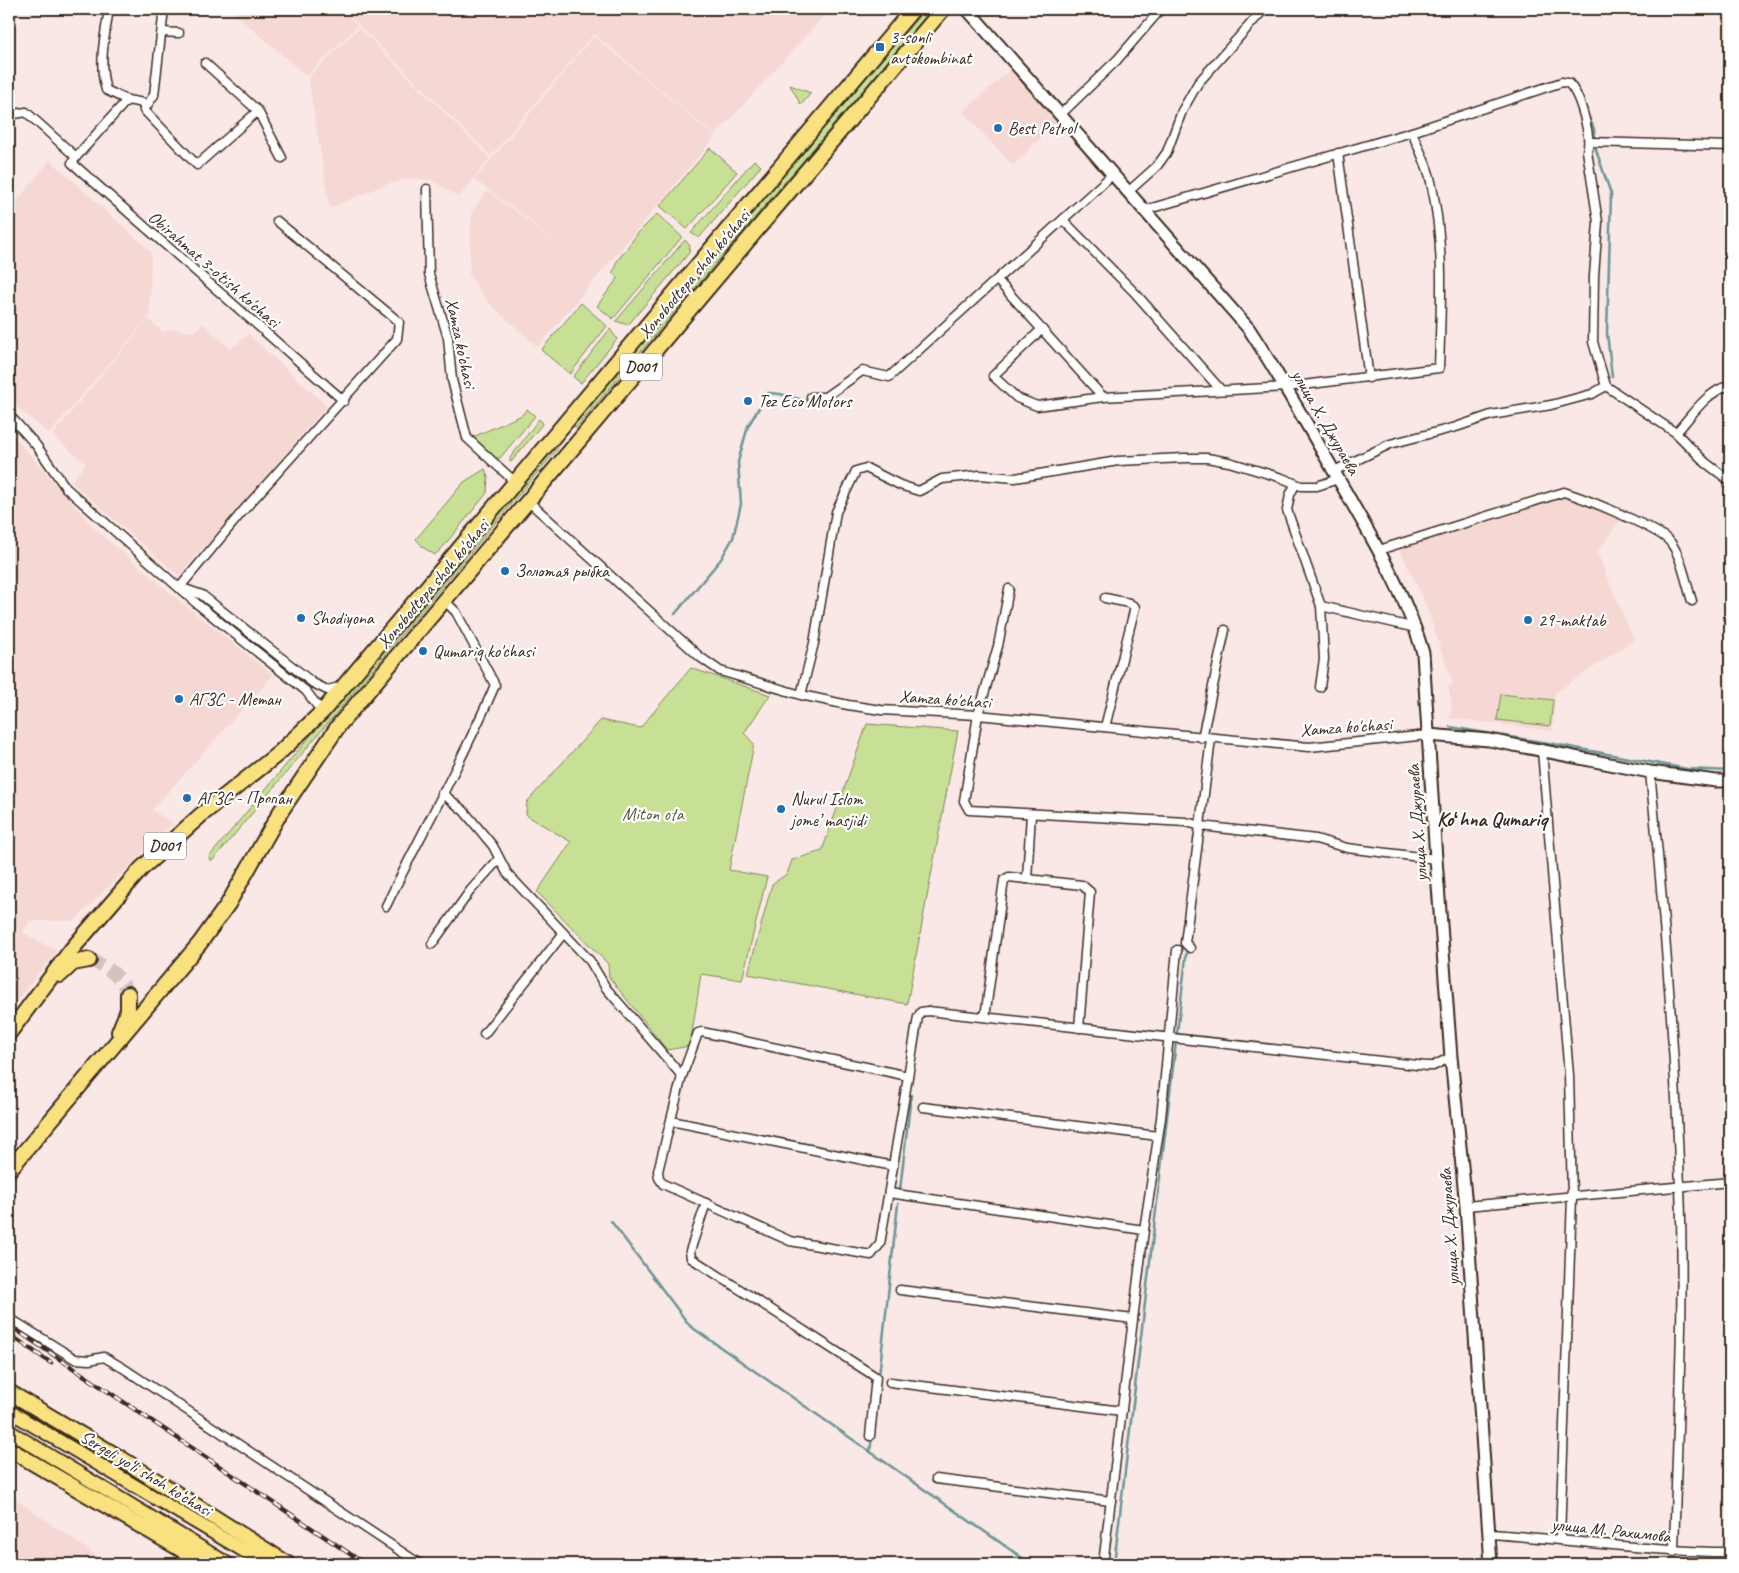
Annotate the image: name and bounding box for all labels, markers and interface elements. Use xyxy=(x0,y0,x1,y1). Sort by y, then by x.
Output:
place label: 3-sonli avtokombinat xyxy=(890,26,973,69)
marker: 3-sonli avtokombinat xyxy=(874,41,886,53)
place label: Best Petrol xyxy=(1008,117,1078,139)
marker: Best Petrol xyxy=(992,122,1004,134)
street label: Xonobodtepa shoh ko'chasi xyxy=(634,203,756,343)
street label: Obirahmat 3-o'tish ko'chasi xyxy=(144,206,286,334)
street label: Xamza ko'chasi xyxy=(441,296,482,393)
road number: D001 xyxy=(620,354,662,381)
street label: улица Х. Джураева xyxy=(1287,365,1366,479)
place label: Tez Eco Motors xyxy=(758,390,853,412)
marker: Tez Eco Motors xyxy=(742,395,754,407)
street label: Xonobodtepa shoh ko'chasi xyxy=(373,513,495,653)
place label: Золотая рыбка xyxy=(515,560,610,582)
marker: Золотая рыбка xyxy=(499,565,511,577)
place label: Shodiyona xyxy=(311,607,375,629)
place label: 29-maktab xyxy=(1538,609,1607,631)
marker: Shodiyona xyxy=(295,612,307,624)
marker: 29-maktab xyxy=(1522,614,1534,626)
place label: Qumariq ko'chasi xyxy=(433,640,537,662)
marker: Qumariq ko'chasi xyxy=(417,645,429,657)
street label: Xamza ko'chasi xyxy=(899,685,994,713)
place label: АГЗС - Метан xyxy=(189,688,282,710)
marker: АГЗС - Метан xyxy=(173,693,185,705)
street label: Xamza ko'chasi xyxy=(1300,713,1395,741)
street label: улица Х. Джураева xyxy=(1402,762,1432,884)
place label: АГЗС - Пропан xyxy=(197,787,293,809)
place label: Nurul Islom jome’ masjidi xyxy=(789,788,869,831)
marker: АГЗС - Пропан xyxy=(181,792,193,804)
park label: Miton ota xyxy=(622,803,685,825)
marker: Nurul Islom jome’ masjidi xyxy=(775,803,787,815)
district label: Koʻhna Qumariq xyxy=(1437,807,1550,832)
road number: D001 xyxy=(144,832,186,859)
street label: улица Х. Джураева xyxy=(1434,1166,1464,1288)
street label: Sergeli yo‘li shoh ko‘chasi xyxy=(76,1425,218,1522)
street label: улица М. Рахимова xyxy=(1549,1513,1673,1547)

